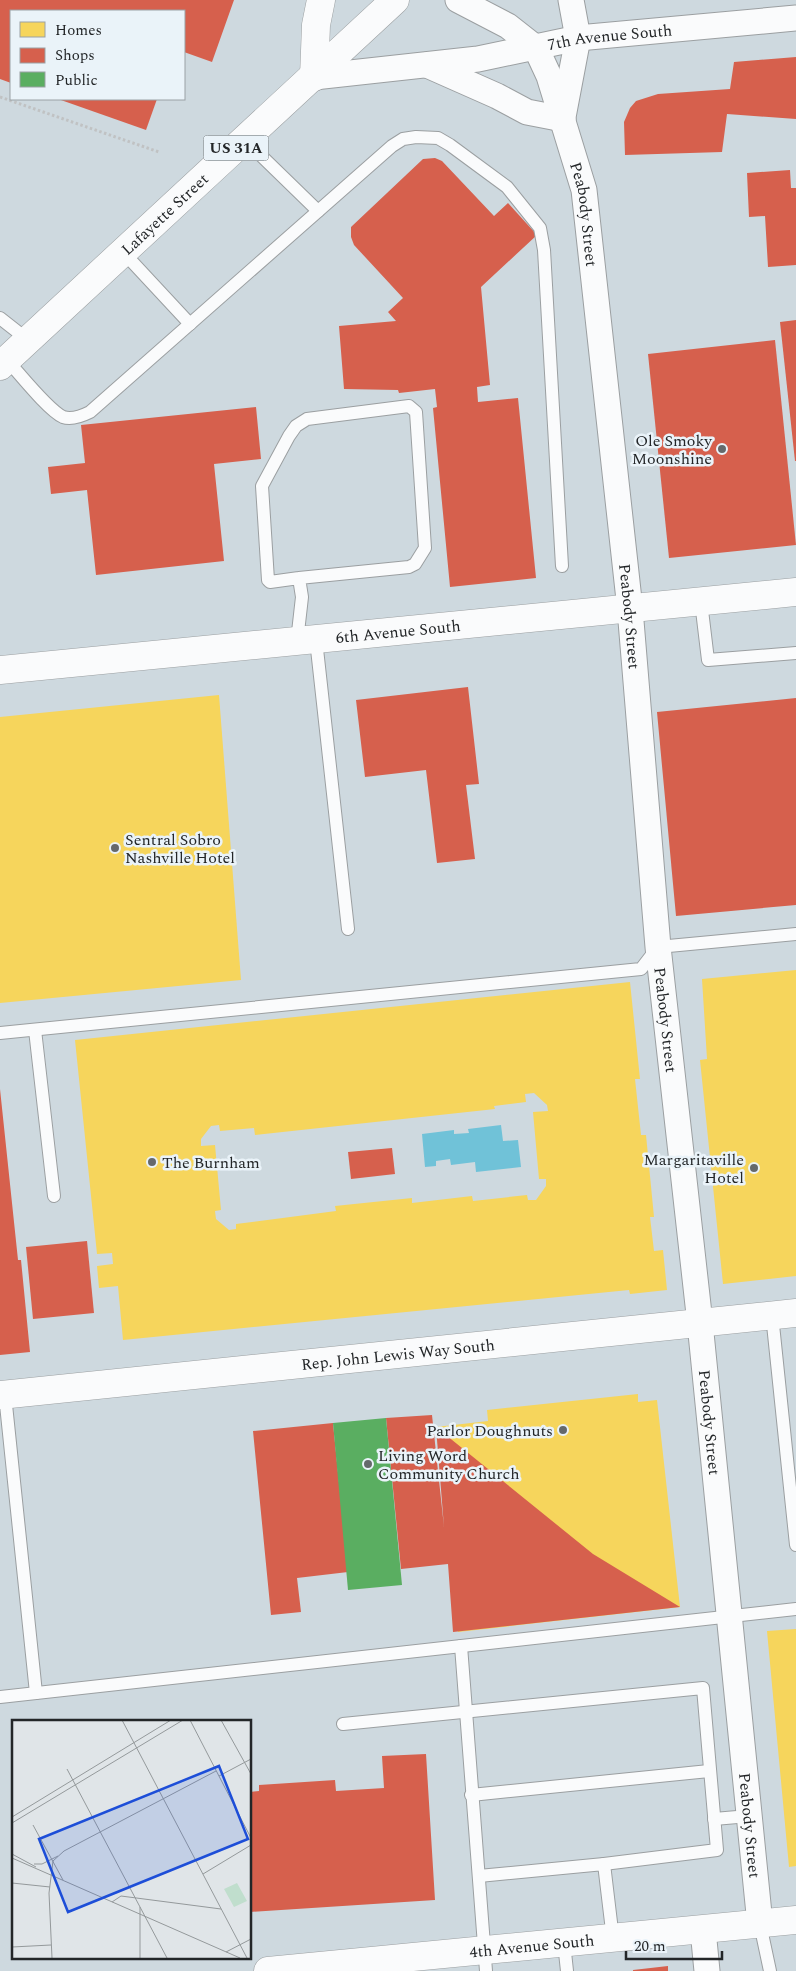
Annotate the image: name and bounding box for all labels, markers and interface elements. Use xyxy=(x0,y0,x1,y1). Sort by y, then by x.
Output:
legend xyxy=(10,10,185,100)
street label: 7th Avenue South xyxy=(546,18,673,57)
text: Homes xyxy=(55,19,102,42)
text: Shops xyxy=(55,44,95,67)
text: Public xyxy=(55,69,98,92)
road number: US 31A xyxy=(204,136,268,160)
street label: Peabody Street xyxy=(563,159,603,268)
street label: Lafayette Street xyxy=(116,168,214,261)
place label: Ole Smoky Moonshine xyxy=(632,429,713,471)
marker: Ole Smoky Moonshine xyxy=(716,443,728,455)
street label: Peabody Street xyxy=(612,563,646,671)
street label: 6th Avenue South xyxy=(335,614,462,650)
place label: Sentral Sobro Nashville Hotel xyxy=(125,828,235,870)
marker: Sentral Sobro Nashville Hotel xyxy=(109,842,121,854)
street label: Peabody Street xyxy=(647,966,683,1074)
place label: Margaritaville Hotel xyxy=(643,1148,744,1190)
place label: The Burnham xyxy=(162,1151,260,1175)
marker: The Burnham xyxy=(146,1156,158,1168)
marker: Margaritaville Hotel xyxy=(748,1162,760,1174)
street label: Rep. John Lewis Way South xyxy=(300,1333,496,1377)
street label: Peabody Street xyxy=(692,1369,726,1477)
place label: Parlor Doughnuts xyxy=(426,1419,553,1443)
marker: Parlor Doughnuts xyxy=(557,1424,569,1436)
place label: Living Word Community Church xyxy=(378,1444,520,1486)
marker: Living Word Community Church xyxy=(362,1458,374,1470)
inset map xyxy=(12,1720,251,1958)
street label: Peabody Street xyxy=(732,1772,766,1880)
scale bar xyxy=(626,1928,722,1960)
street label: 4th Avenue South xyxy=(468,1929,595,1964)
text: 20 m xyxy=(634,1935,666,1958)

